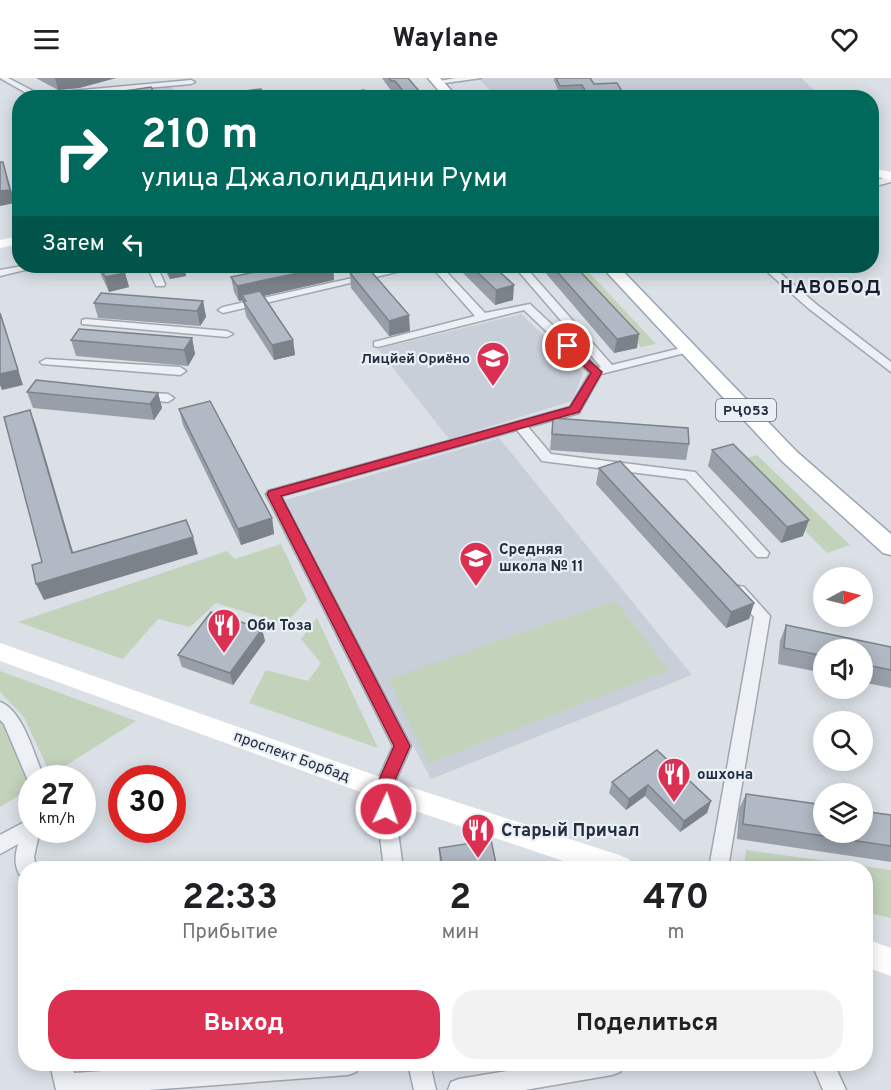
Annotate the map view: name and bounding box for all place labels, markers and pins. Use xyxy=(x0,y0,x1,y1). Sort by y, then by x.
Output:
pin xyxy=(542,320,593,371)
school or university icon: Лицйей Ориёно xyxy=(475,340,511,387)
place label: Лицйей Ориёно xyxy=(361,351,470,368)
school or university icon: Средняя школа № 11 xyxy=(458,540,494,587)
place label: Средняя школа № 11 xyxy=(499,541,584,577)
restaurant icon: Оби Тоза xyxy=(206,607,242,654)
place label: Оби Тоза xyxy=(247,617,312,636)
restaurant icon: ошхона xyxy=(656,756,692,803)
place label: ошхона xyxy=(697,766,753,785)
restaurant icon: Старый Причал xyxy=(460,812,496,859)
place label: Старый Причал xyxy=(501,820,640,843)

